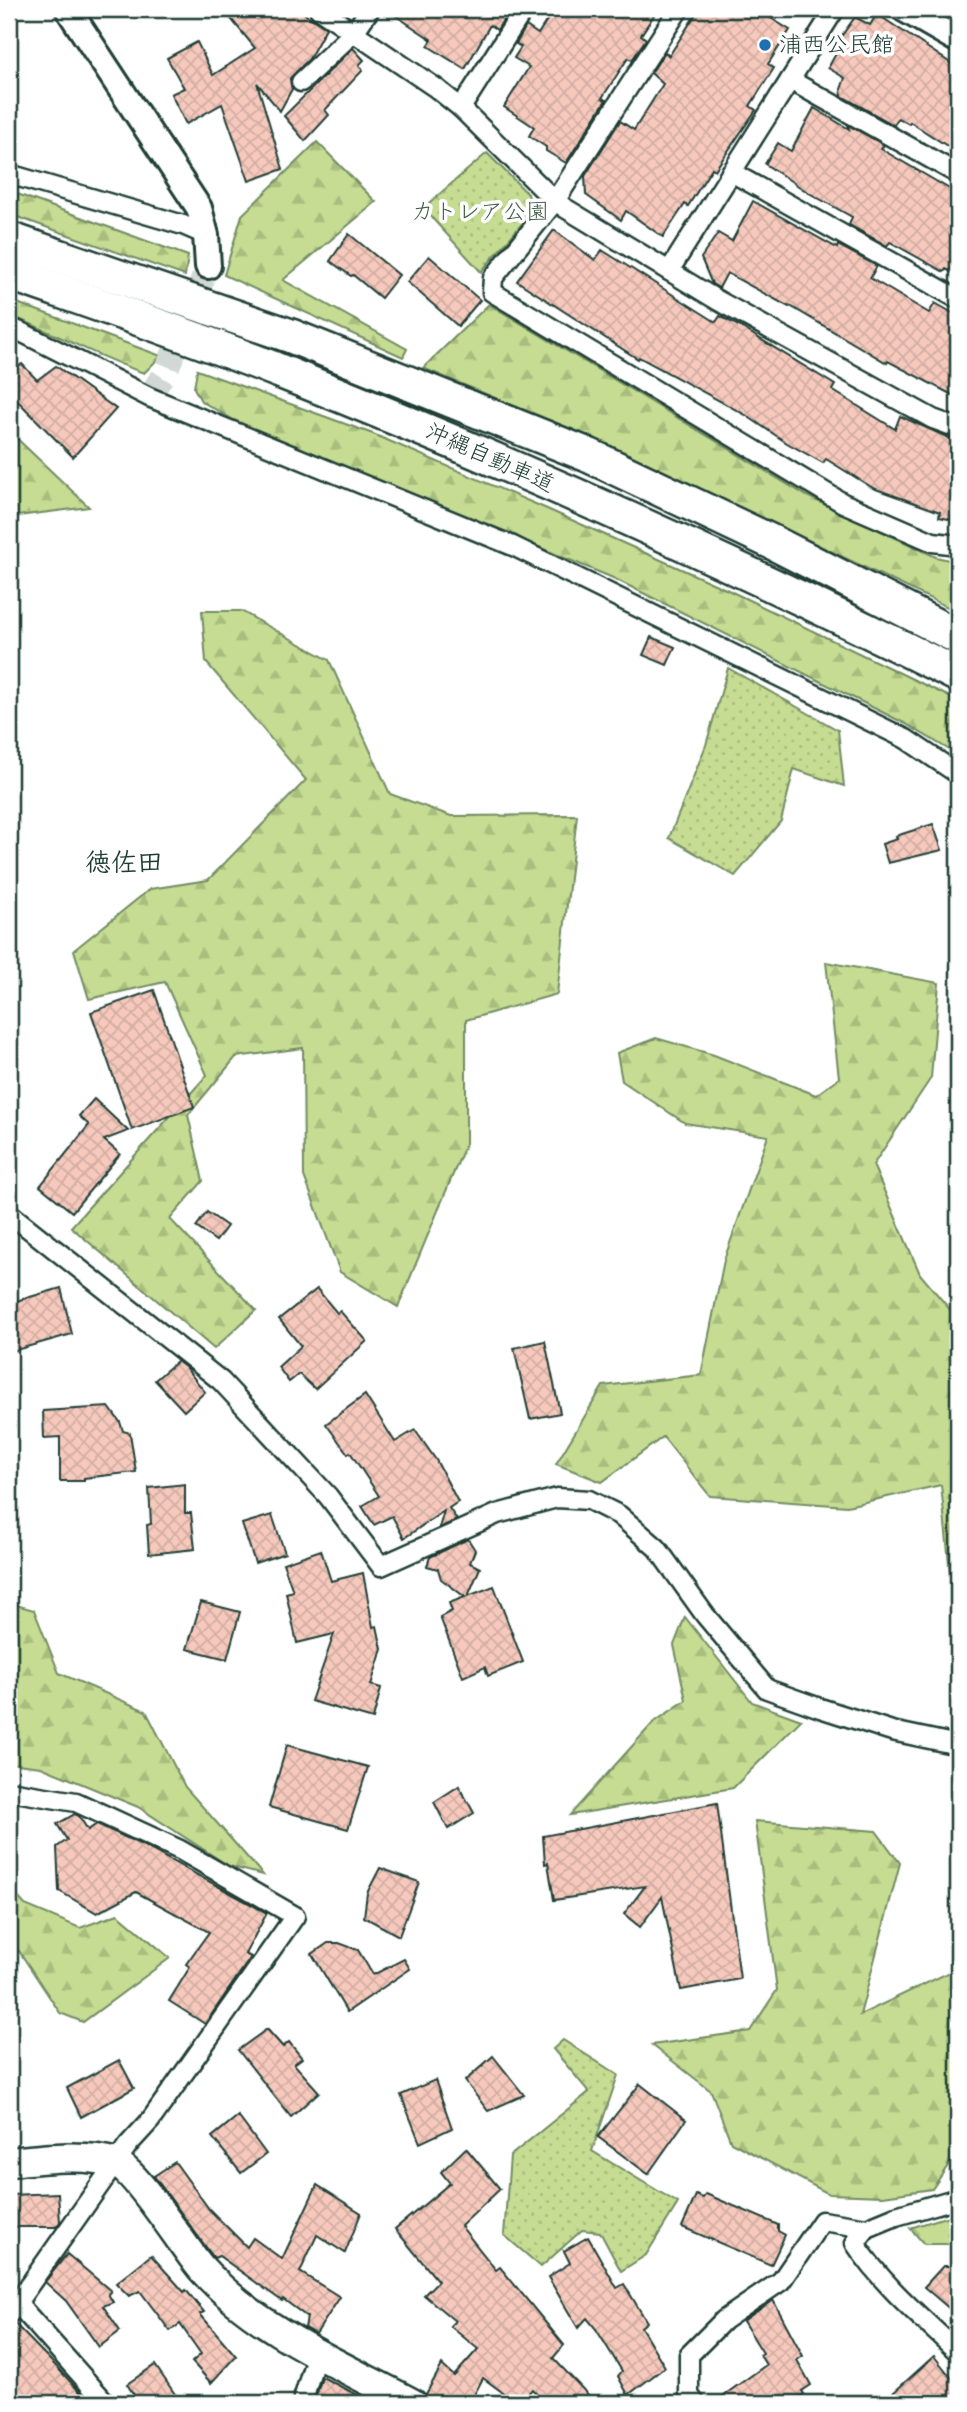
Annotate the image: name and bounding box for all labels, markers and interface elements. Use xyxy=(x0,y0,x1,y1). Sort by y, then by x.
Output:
place label: 浦西公民館 xyxy=(779,31,894,59)
marker: 浦西公民館 xyxy=(757,37,773,53)
park label: カトレア公園 xyxy=(411,198,549,226)
street label: 沖縄自動車道 xyxy=(421,417,559,499)
district label: 徳佐田 xyxy=(85,848,163,879)

